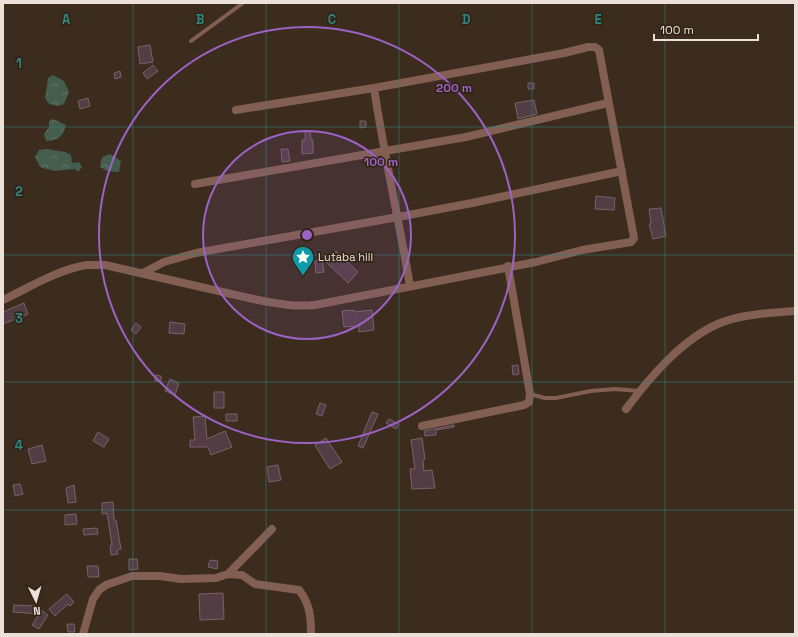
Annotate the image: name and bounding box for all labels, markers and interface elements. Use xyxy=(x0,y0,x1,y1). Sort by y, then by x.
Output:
text: A xyxy=(62,11,71,28)
text: B xyxy=(196,11,205,28)
text: C xyxy=(328,11,336,28)
text: D xyxy=(462,11,471,28)
text: E xyxy=(594,11,602,28)
scale bar xyxy=(654,16,758,42)
text: 100 m xyxy=(660,22,694,38)
text: 1 xyxy=(16,55,22,72)
text: 200 m xyxy=(436,80,472,96)
text: 100 m xyxy=(364,154,398,170)
text: 2 xyxy=(15,183,23,200)
centre of rings xyxy=(300,228,314,242)
place icon: Lutaba hill xyxy=(290,244,316,277)
place label: Lutaba hill xyxy=(318,250,373,264)
text: 3 xyxy=(15,310,23,327)
text: 4 xyxy=(15,437,23,454)
north arrow xyxy=(16,581,56,621)
text: N xyxy=(33,604,41,618)

